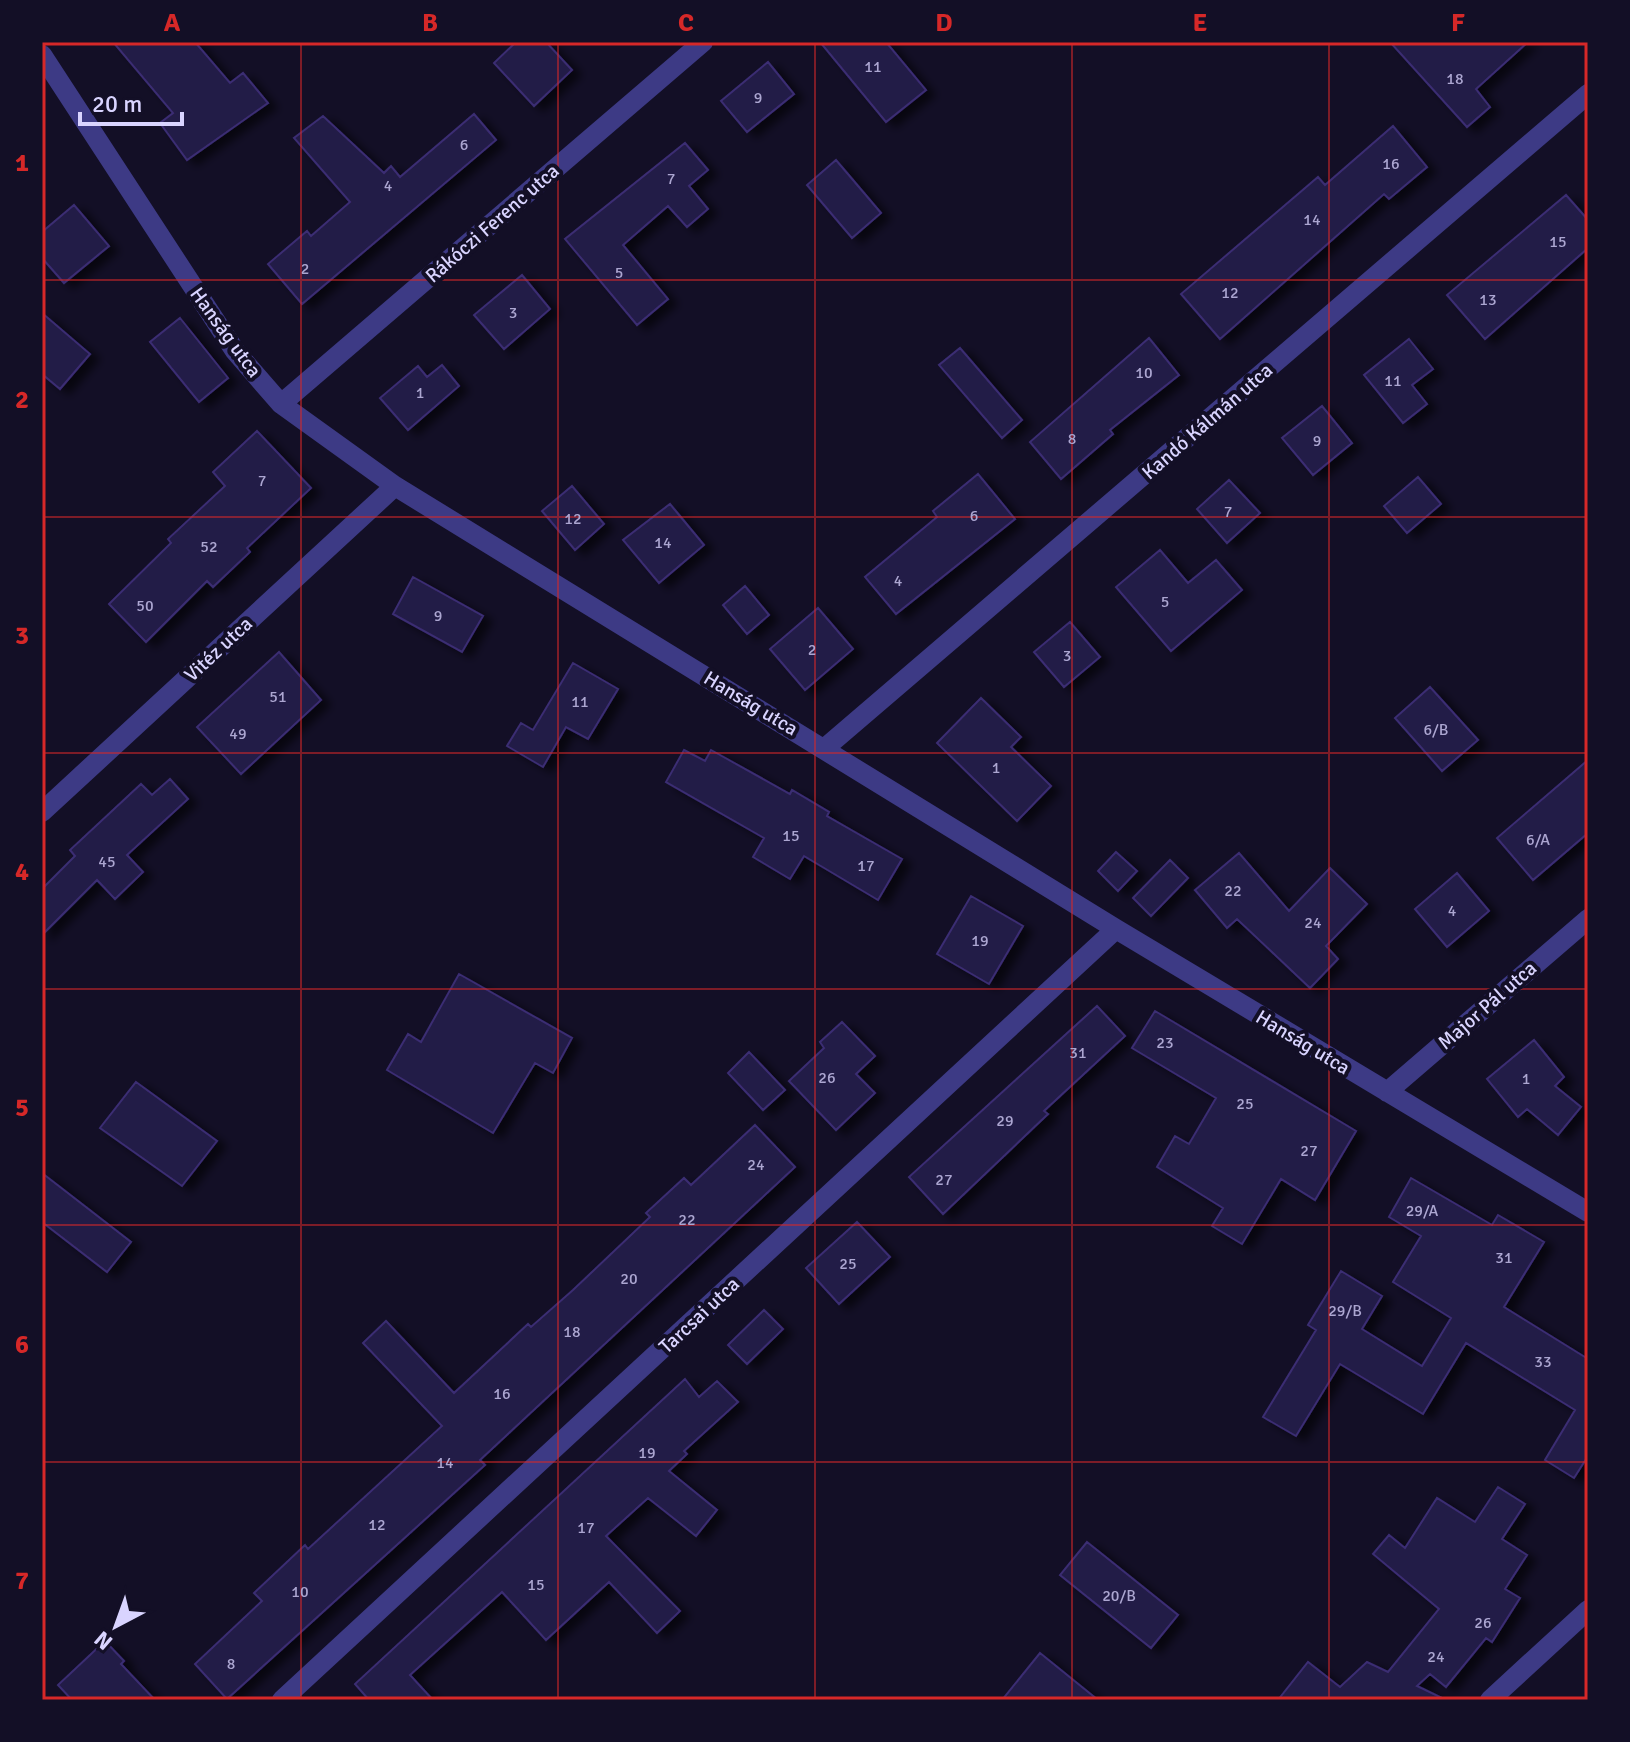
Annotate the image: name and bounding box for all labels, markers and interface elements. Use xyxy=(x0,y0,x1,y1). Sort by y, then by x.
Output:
text: A xyxy=(164,7,181,39)
text: B xyxy=(422,7,438,39)
text: C xyxy=(678,7,694,39)
text: D xyxy=(935,7,953,39)
text: E xyxy=(1193,7,1207,39)
text: F xyxy=(1451,7,1465,39)
house number: 11 xyxy=(864,57,882,77)
house number: 18 xyxy=(1446,69,1464,89)
scale bar xyxy=(80,76,182,126)
house number: 9 xyxy=(754,88,762,108)
text: 20 m xyxy=(92,89,142,119)
house number: 6 xyxy=(460,135,468,155)
text: 1 xyxy=(15,147,29,179)
house number: 16 xyxy=(1382,154,1400,174)
street label: Rákóczi Ferenc utca xyxy=(420,158,564,288)
house number: 7 xyxy=(667,169,675,189)
house number: 4 xyxy=(384,176,393,196)
house number: 14 xyxy=(1303,210,1321,230)
house number: 15 xyxy=(1549,232,1567,252)
house number: 2 xyxy=(301,259,309,279)
house number: 5 xyxy=(615,263,623,283)
street label: Hanság utca xyxy=(184,282,267,382)
house number: 12 xyxy=(1221,283,1239,303)
house number: 13 xyxy=(1479,290,1497,310)
house number: 3 xyxy=(509,303,517,323)
street label: Kandó Kálmán utca xyxy=(1137,358,1278,485)
house number: 10 xyxy=(1135,363,1153,383)
house number: 11 xyxy=(1384,371,1402,391)
house number: 1 xyxy=(416,383,424,403)
text: 2 xyxy=(15,384,29,416)
house number: 8 xyxy=(1068,429,1076,449)
house number: 9 xyxy=(1313,431,1321,451)
house number: 7 xyxy=(258,471,266,491)
house number: 7 xyxy=(1224,502,1232,522)
house number: 6 xyxy=(970,506,978,526)
house number: 12 xyxy=(564,509,582,529)
house number: 14 xyxy=(654,533,672,553)
house number: 52 xyxy=(200,537,218,557)
house number: 4 xyxy=(894,571,903,591)
house number: 5 xyxy=(1161,592,1169,612)
house number: 50 xyxy=(136,596,154,616)
house number: 9 xyxy=(434,606,442,626)
street label: Vitéz utca xyxy=(179,611,258,687)
text: 3 xyxy=(15,620,29,652)
house number: 2 xyxy=(808,640,816,660)
house number: 3 xyxy=(1063,646,1071,666)
street label: Hanság utca xyxy=(699,666,802,741)
house number: 51 xyxy=(269,687,287,707)
house number: 11 xyxy=(571,692,589,712)
house number: 6/B xyxy=(1423,720,1449,740)
house number: 49 xyxy=(229,724,247,744)
house number: 1 xyxy=(992,758,1000,778)
house number: 15 xyxy=(782,826,800,846)
house number: 6/A xyxy=(1526,830,1550,850)
house number: 45 xyxy=(98,852,116,872)
text: 4 xyxy=(15,856,29,888)
house number: 17 xyxy=(857,856,875,876)
house number: 22 xyxy=(1224,881,1242,901)
house number: 4 xyxy=(1448,901,1457,921)
house number: 24 xyxy=(1304,913,1322,933)
house number: 19 xyxy=(971,931,989,951)
street label: Major Pál utca xyxy=(1433,956,1542,1055)
street label: Hanság utca xyxy=(1251,1005,1354,1080)
house number: 23 xyxy=(1156,1033,1174,1053)
house number: 31 xyxy=(1069,1043,1087,1063)
house number: 26 xyxy=(818,1068,836,1088)
house number: 1 xyxy=(1522,1069,1530,1089)
text: 5 xyxy=(15,1092,29,1124)
house number: 25 xyxy=(1236,1094,1254,1114)
house number: 29 xyxy=(996,1111,1014,1131)
house number: 27 xyxy=(1300,1141,1318,1161)
house number: 24 xyxy=(747,1155,765,1175)
house number: 27 xyxy=(935,1170,953,1190)
house number: 29/A xyxy=(1406,1201,1439,1221)
house number: 22 xyxy=(678,1210,696,1230)
house number: 31 xyxy=(1495,1248,1513,1268)
house number: 25 xyxy=(839,1254,857,1274)
house number: 20 xyxy=(620,1269,638,1289)
street label: Tarcsai utca xyxy=(654,1272,745,1359)
house number: 29/B xyxy=(1328,1301,1362,1321)
house number: 18 xyxy=(563,1322,581,1342)
text: 6 xyxy=(15,1329,29,1361)
house number: 33 xyxy=(1534,1352,1552,1372)
house number: 16 xyxy=(493,1384,511,1404)
house number: 19 xyxy=(638,1443,656,1463)
house number: 14 xyxy=(436,1453,454,1473)
house number: 12 xyxy=(368,1515,386,1535)
house number: 17 xyxy=(577,1518,595,1538)
text: 7 xyxy=(15,1565,29,1597)
house number: 15 xyxy=(527,1575,545,1595)
house number: 10 xyxy=(291,1582,309,1602)
north arrow xyxy=(76,1586,156,1666)
house number: 20/B xyxy=(1102,1586,1136,1606)
house number: 26 xyxy=(1474,1613,1492,1633)
text: N xyxy=(89,1626,118,1656)
house number: 24 xyxy=(1427,1647,1445,1667)
house number: 8 xyxy=(227,1654,235,1674)

